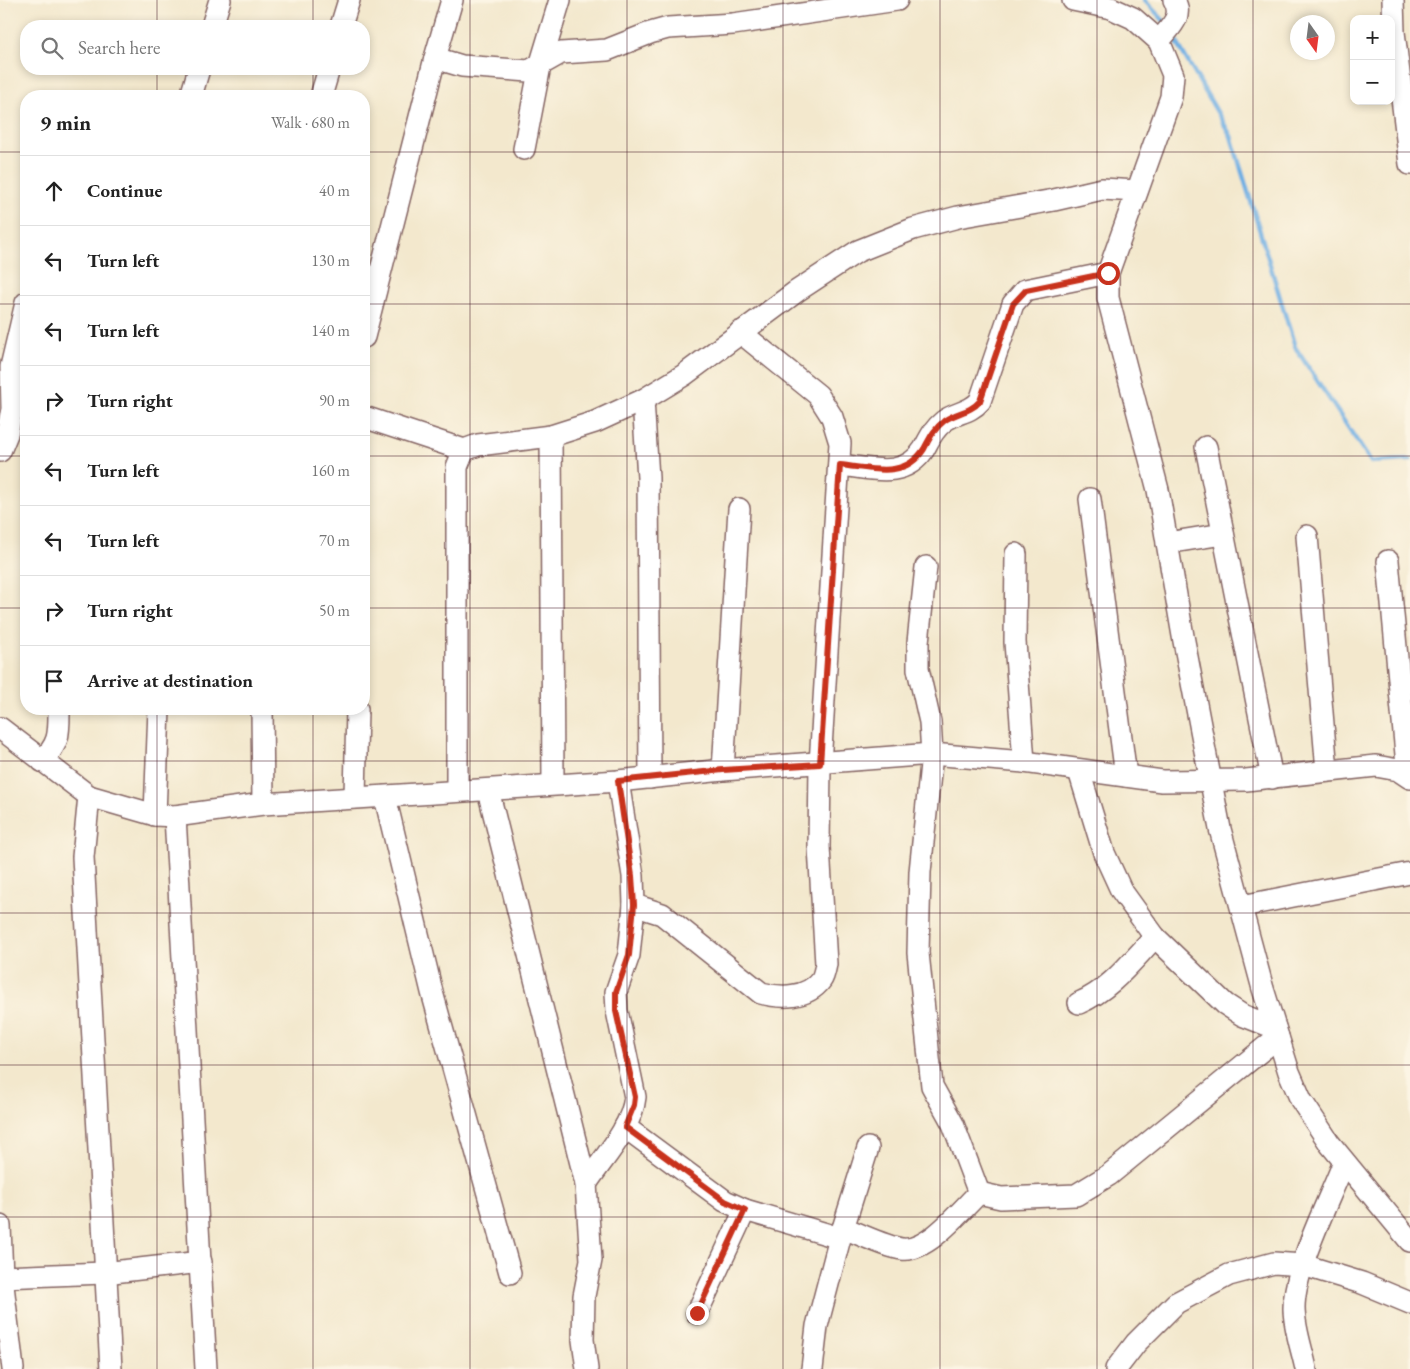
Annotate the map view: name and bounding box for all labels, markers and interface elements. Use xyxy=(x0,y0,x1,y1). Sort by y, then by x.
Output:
north arrow xyxy=(1290,15,1335,60)
map controls xyxy=(1350,15,1395,105)
button: + xyxy=(1350,15,1395,60)
search box xyxy=(20,20,370,75)
icon: search xyxy=(38,34,66,62)
text: Search here xyxy=(78,35,160,60)
button: − xyxy=(1350,60,1395,105)
text: 9 min xyxy=(40,109,91,136)
text: Walk · 680 m xyxy=(271,112,350,133)
icon: ahead xyxy=(40,177,68,205)
text: Continue xyxy=(87,178,162,203)
text: 40 m xyxy=(319,180,350,201)
icon: left xyxy=(40,247,68,275)
text: Turn left xyxy=(87,248,159,273)
text: 130 m xyxy=(311,250,350,271)
route start xyxy=(1097,262,1120,285)
icon: left xyxy=(40,317,68,345)
text: Turn left xyxy=(87,318,159,343)
text: 140 m xyxy=(311,320,350,341)
icon: right xyxy=(40,387,68,415)
text: Turn right xyxy=(87,388,173,413)
text: 90 m xyxy=(319,390,350,411)
icon: left xyxy=(40,457,68,485)
text: Turn left xyxy=(87,458,159,483)
text: 160 m xyxy=(311,460,350,481)
icon: left xyxy=(40,527,68,555)
text: Turn left xyxy=(87,528,159,553)
text: 70 m xyxy=(319,530,350,551)
icon: right xyxy=(40,597,68,625)
text: Turn right xyxy=(87,598,173,623)
text: 50 m xyxy=(319,600,350,621)
icon: arrive xyxy=(40,667,68,695)
text: Arrive at destination xyxy=(87,668,253,693)
route end xyxy=(686,1302,709,1325)

